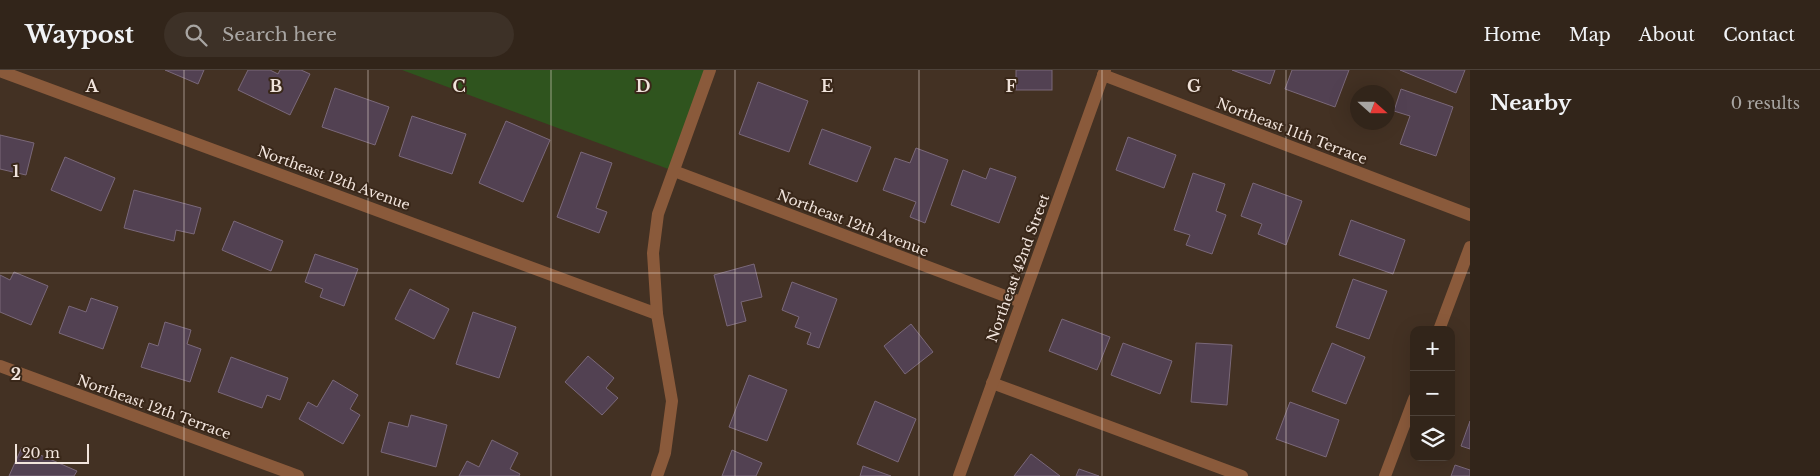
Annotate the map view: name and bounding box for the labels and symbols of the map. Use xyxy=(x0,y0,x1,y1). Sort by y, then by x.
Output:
text: A xyxy=(85,76,100,96)
text: B xyxy=(270,76,283,96)
text: C xyxy=(452,76,466,96)
text: D xyxy=(636,76,650,96)
text: E xyxy=(821,76,833,96)
text: F xyxy=(1005,76,1017,96)
text: G xyxy=(1187,76,1201,96)
north arrow xyxy=(1350,85,1395,130)
street label: Northeast 11th Terrace xyxy=(1214,94,1370,168)
street label: Northeast 12th Avenue xyxy=(255,142,413,214)
text: 1 xyxy=(13,161,20,181)
street label: Northeast 12th Avenue xyxy=(775,186,931,260)
street label: Northeast 42nd Street xyxy=(983,191,1053,345)
text: 2 xyxy=(11,364,21,384)
street label: Northeast 12th Terrace xyxy=(75,371,233,443)
scale bar xyxy=(15,441,89,464)

